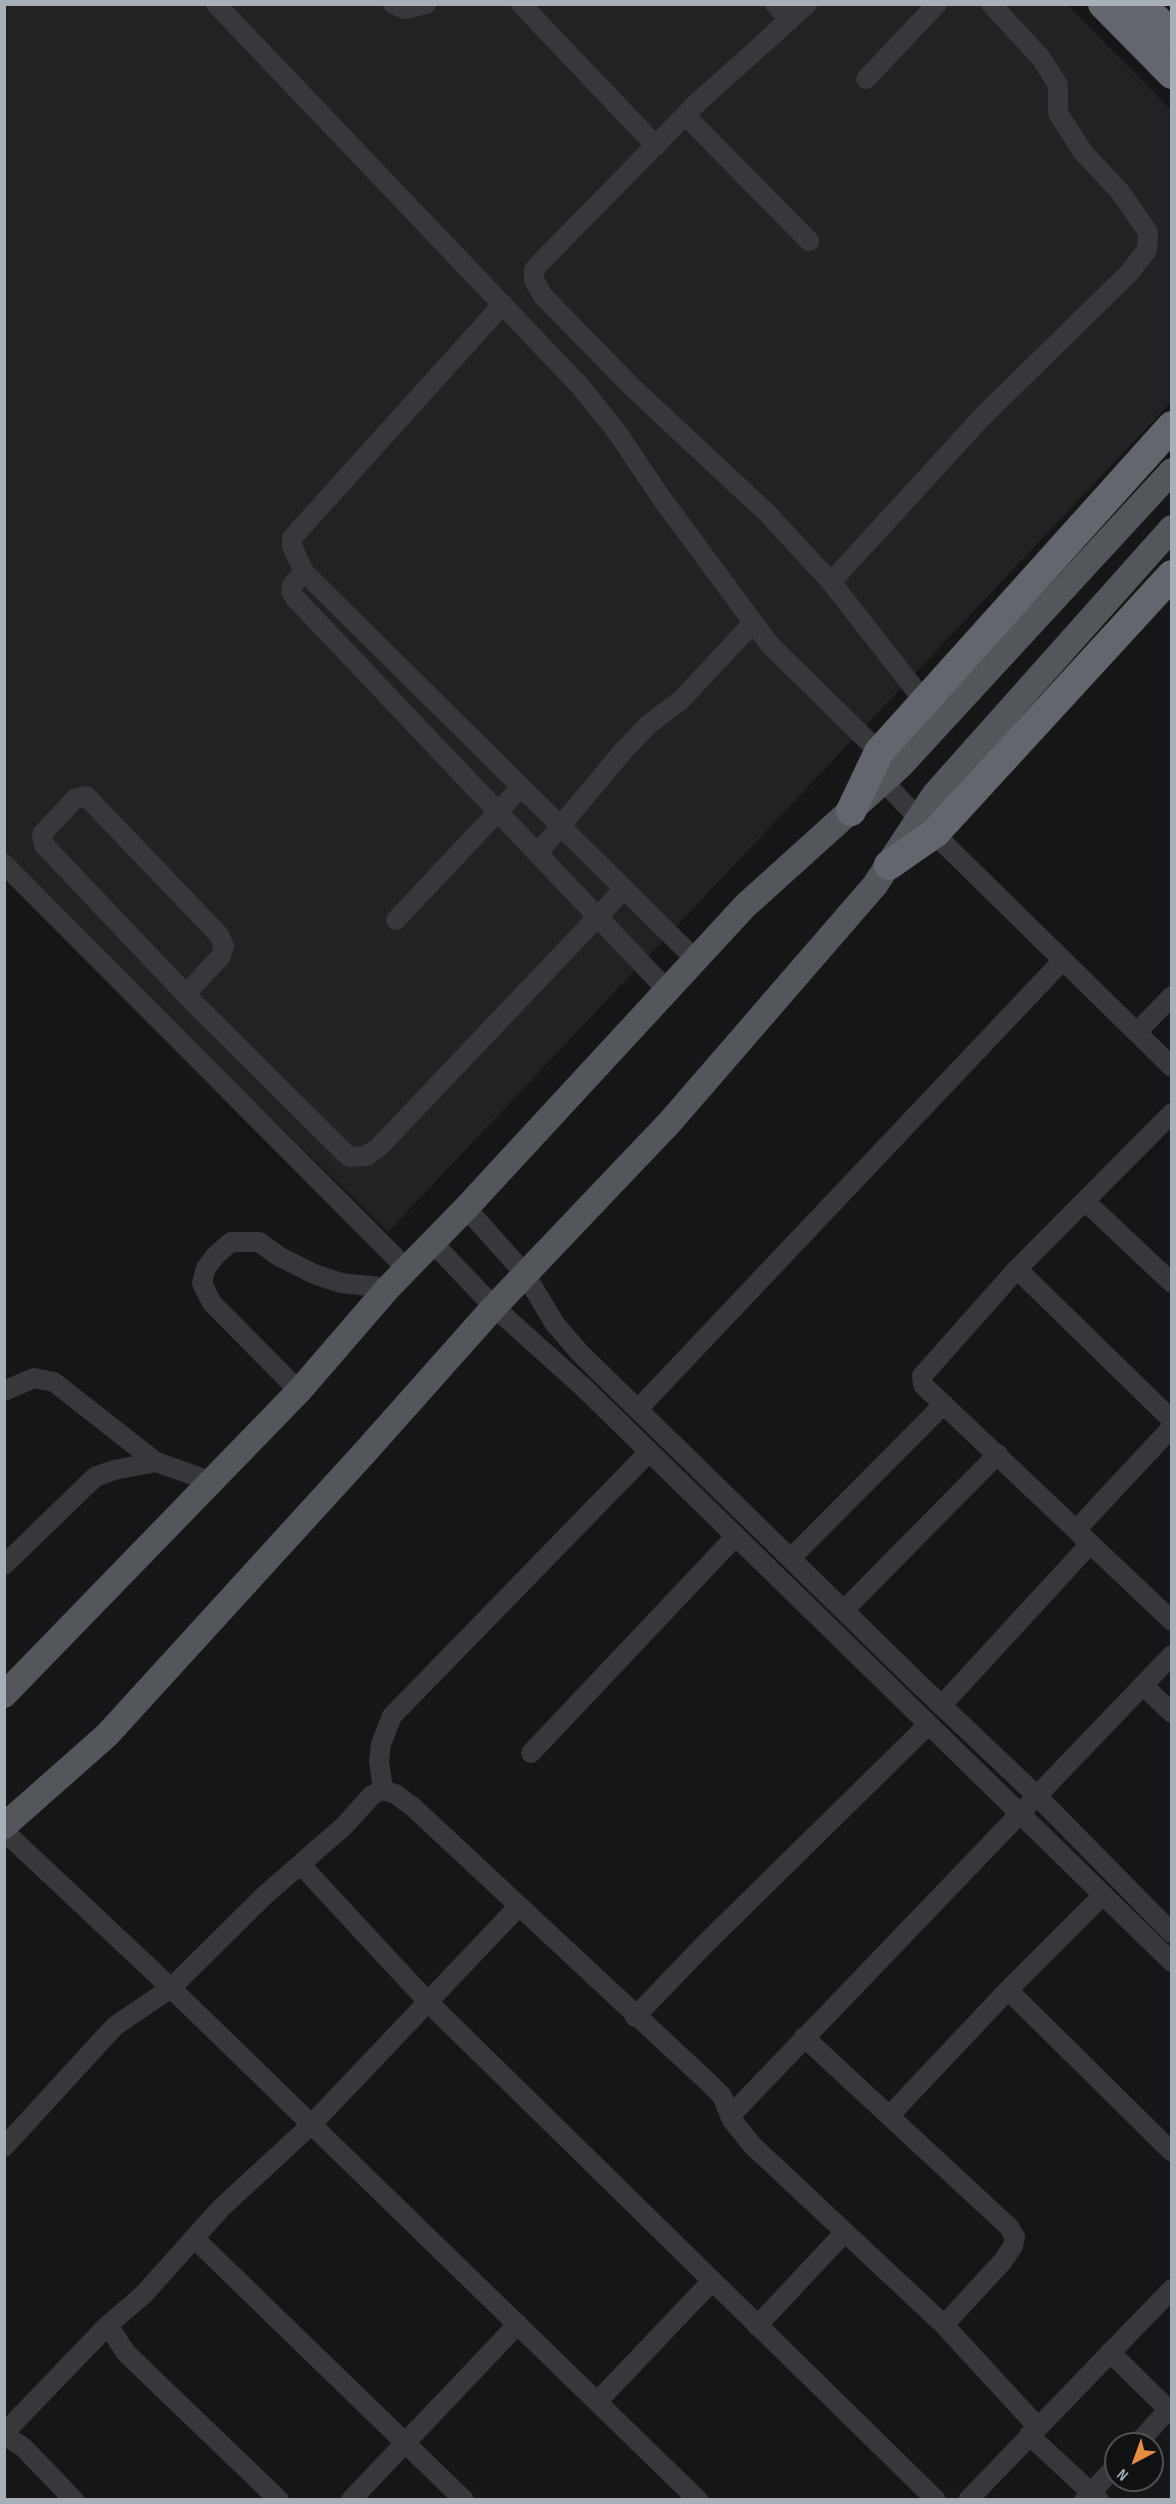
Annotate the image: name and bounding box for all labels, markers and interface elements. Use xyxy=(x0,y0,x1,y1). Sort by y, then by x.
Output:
north arrow xyxy=(1104,2432,1164,2492)
text: N xyxy=(1114,2464,1133,2484)

